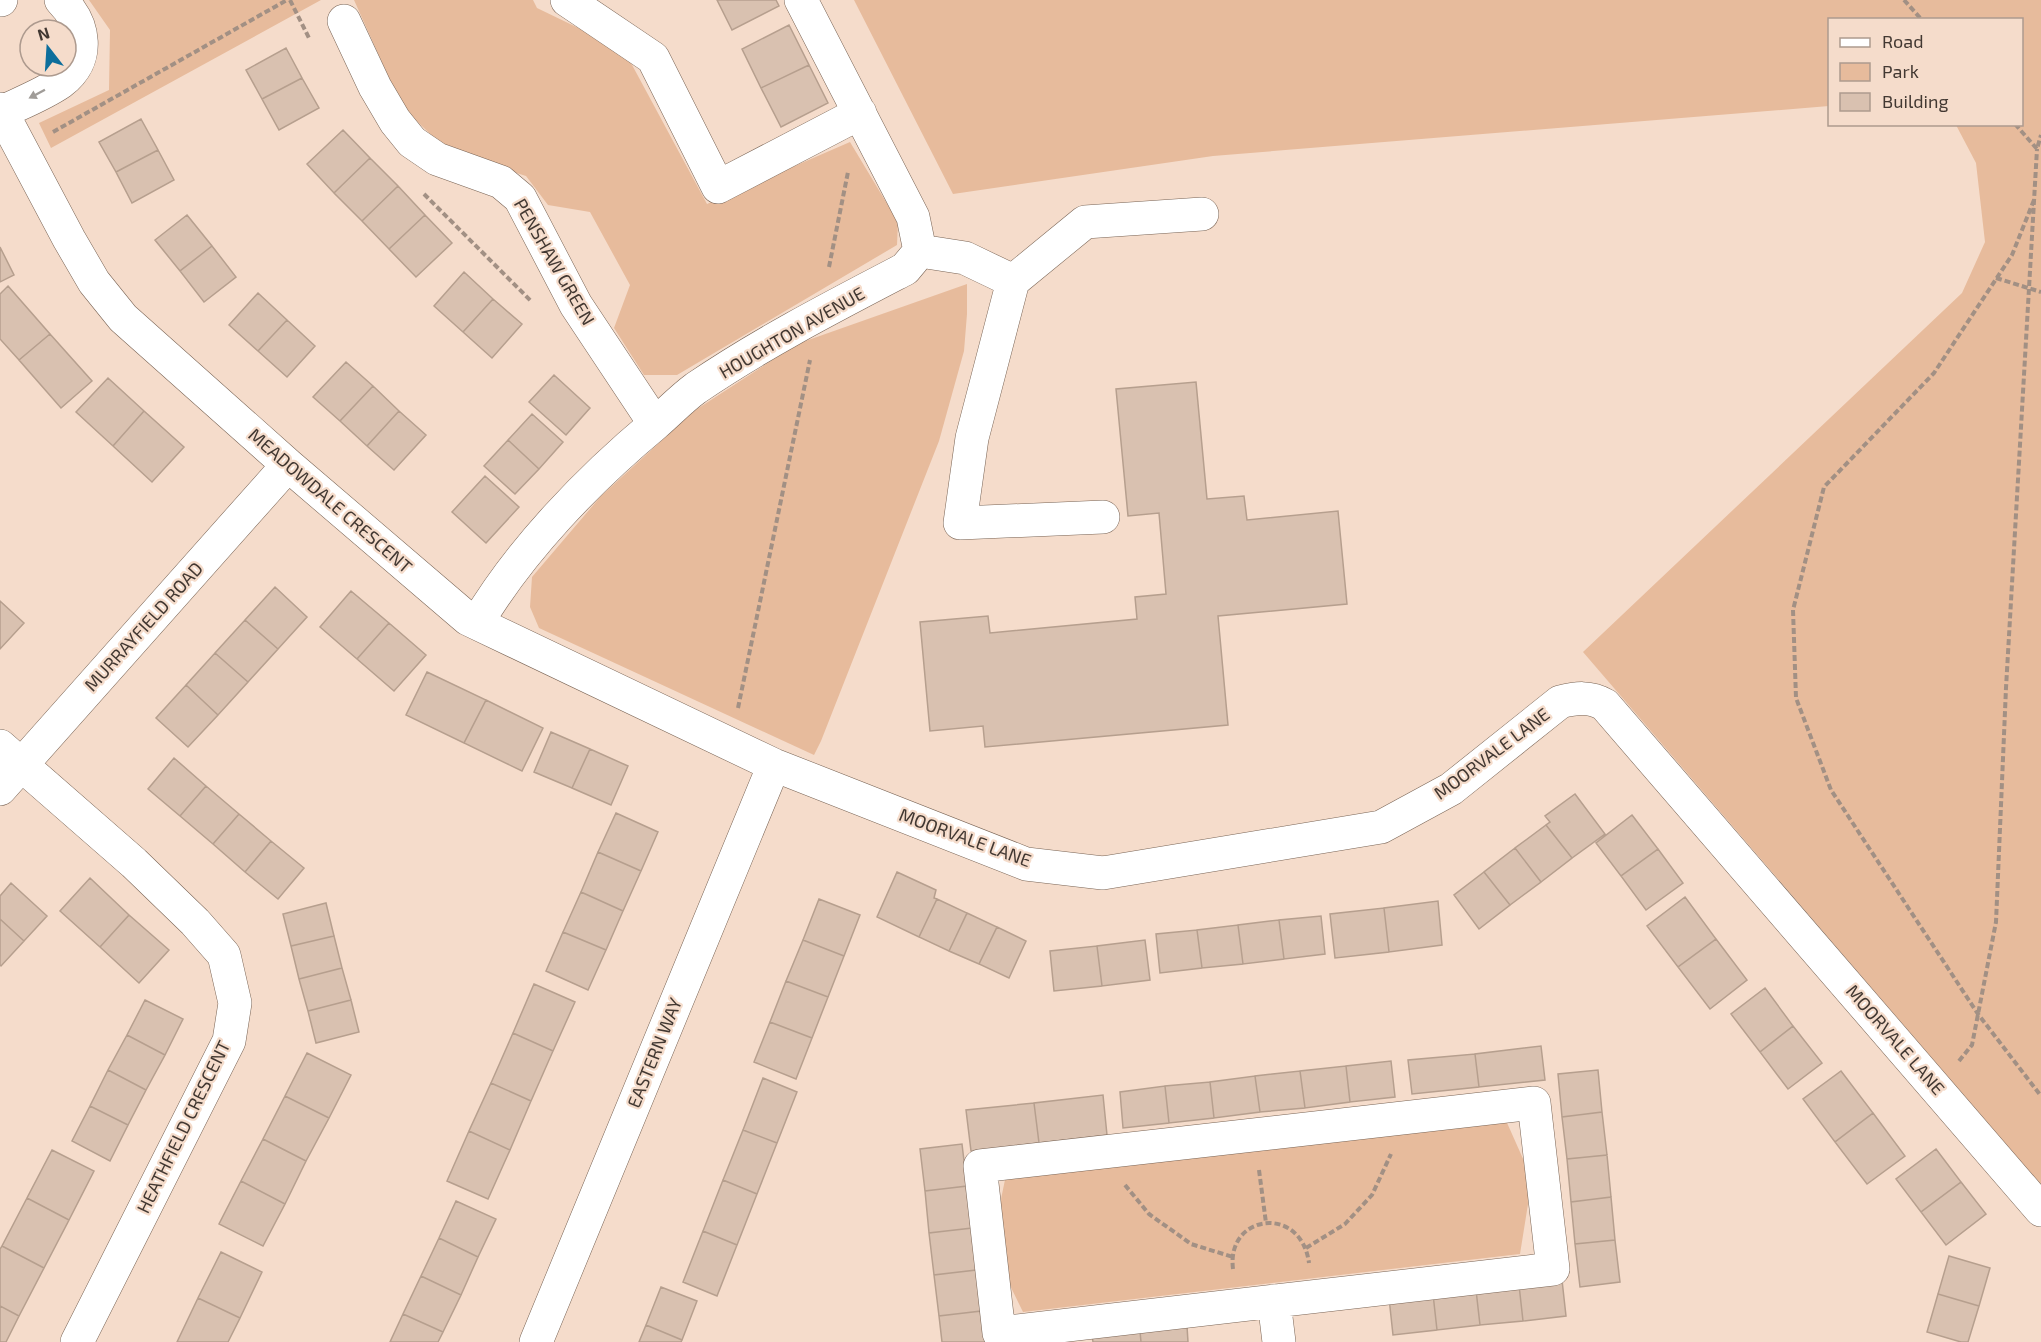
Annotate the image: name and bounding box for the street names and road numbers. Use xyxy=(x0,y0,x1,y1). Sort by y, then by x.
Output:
street label: PENSHAW GREEN xyxy=(510,194,600,329)
street label: HOUGHTON AVENUE xyxy=(715,282,868,383)
street label: MEADOWDALE CRESCENT xyxy=(244,423,417,578)
street label: MURRAYFIELD ROAD xyxy=(79,557,207,696)
street label: MOORVALE LANE xyxy=(1429,703,1554,804)
street label: MOORVALE LANE xyxy=(896,803,1034,871)
street label: MOORVALE LANE xyxy=(1842,980,1950,1099)
street label: EASTERN WAY xyxy=(622,994,686,1111)
street label: HEATHFIELD CRESCENT xyxy=(132,1036,235,1217)

